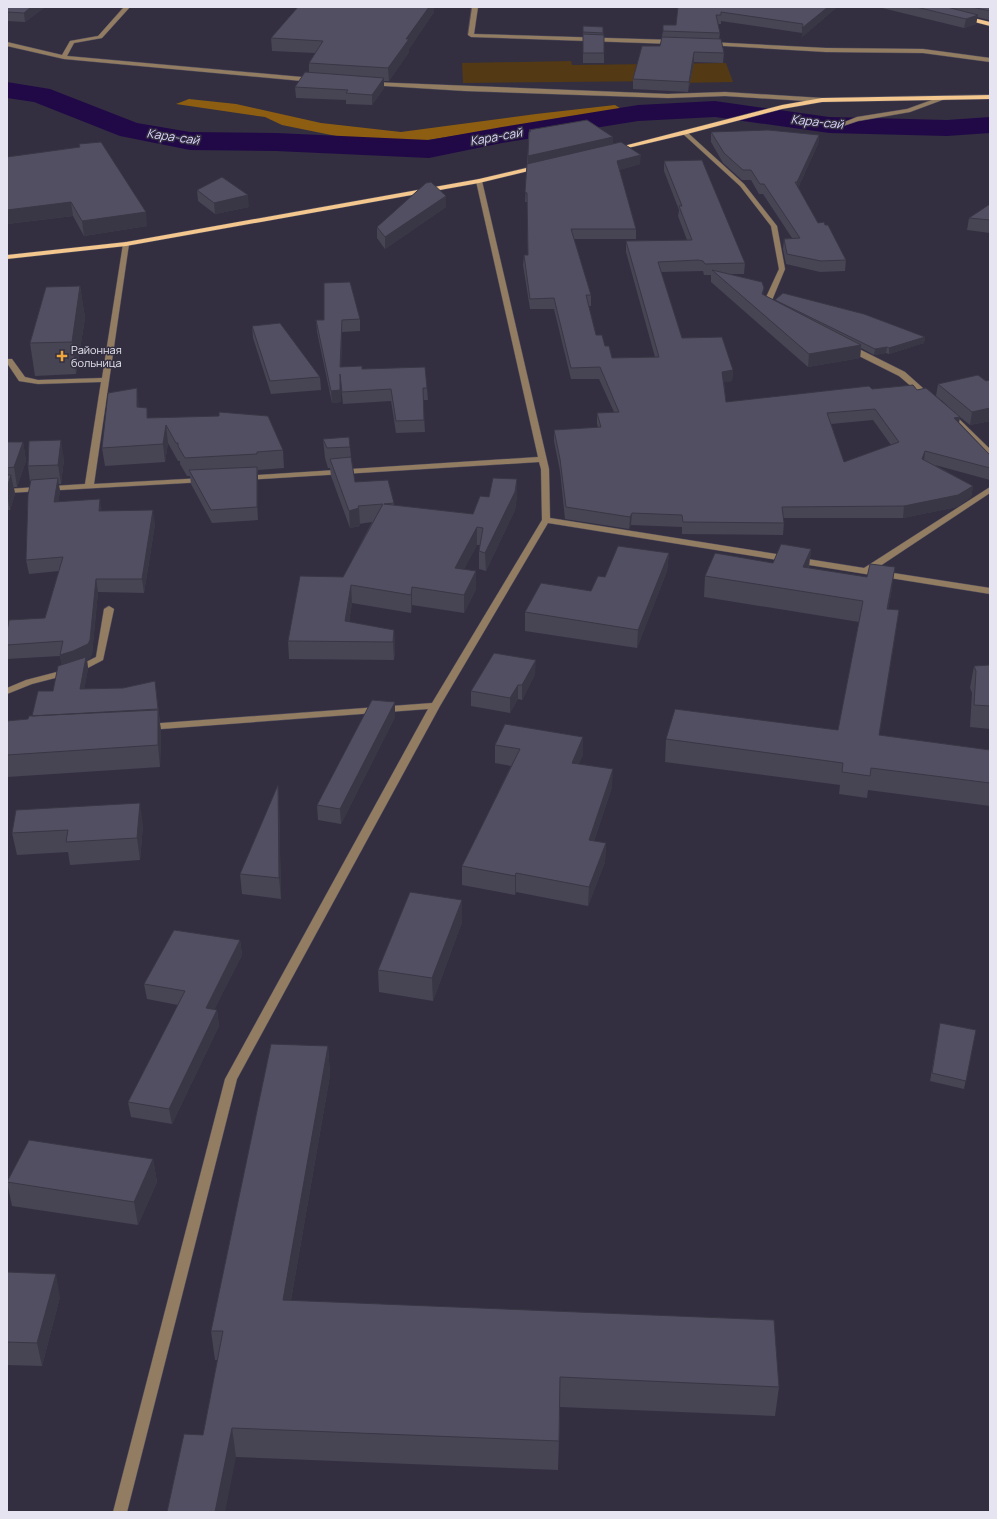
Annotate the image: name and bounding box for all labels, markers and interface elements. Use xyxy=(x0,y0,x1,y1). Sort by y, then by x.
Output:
water label: Кара-сай xyxy=(790,110,845,133)
water label: Кара-сай xyxy=(468,123,524,149)
water label: Кара-сай xyxy=(146,124,201,149)
place label: Районная больница xyxy=(71,342,122,370)
marker: Районная больница xyxy=(56,350,68,362)

